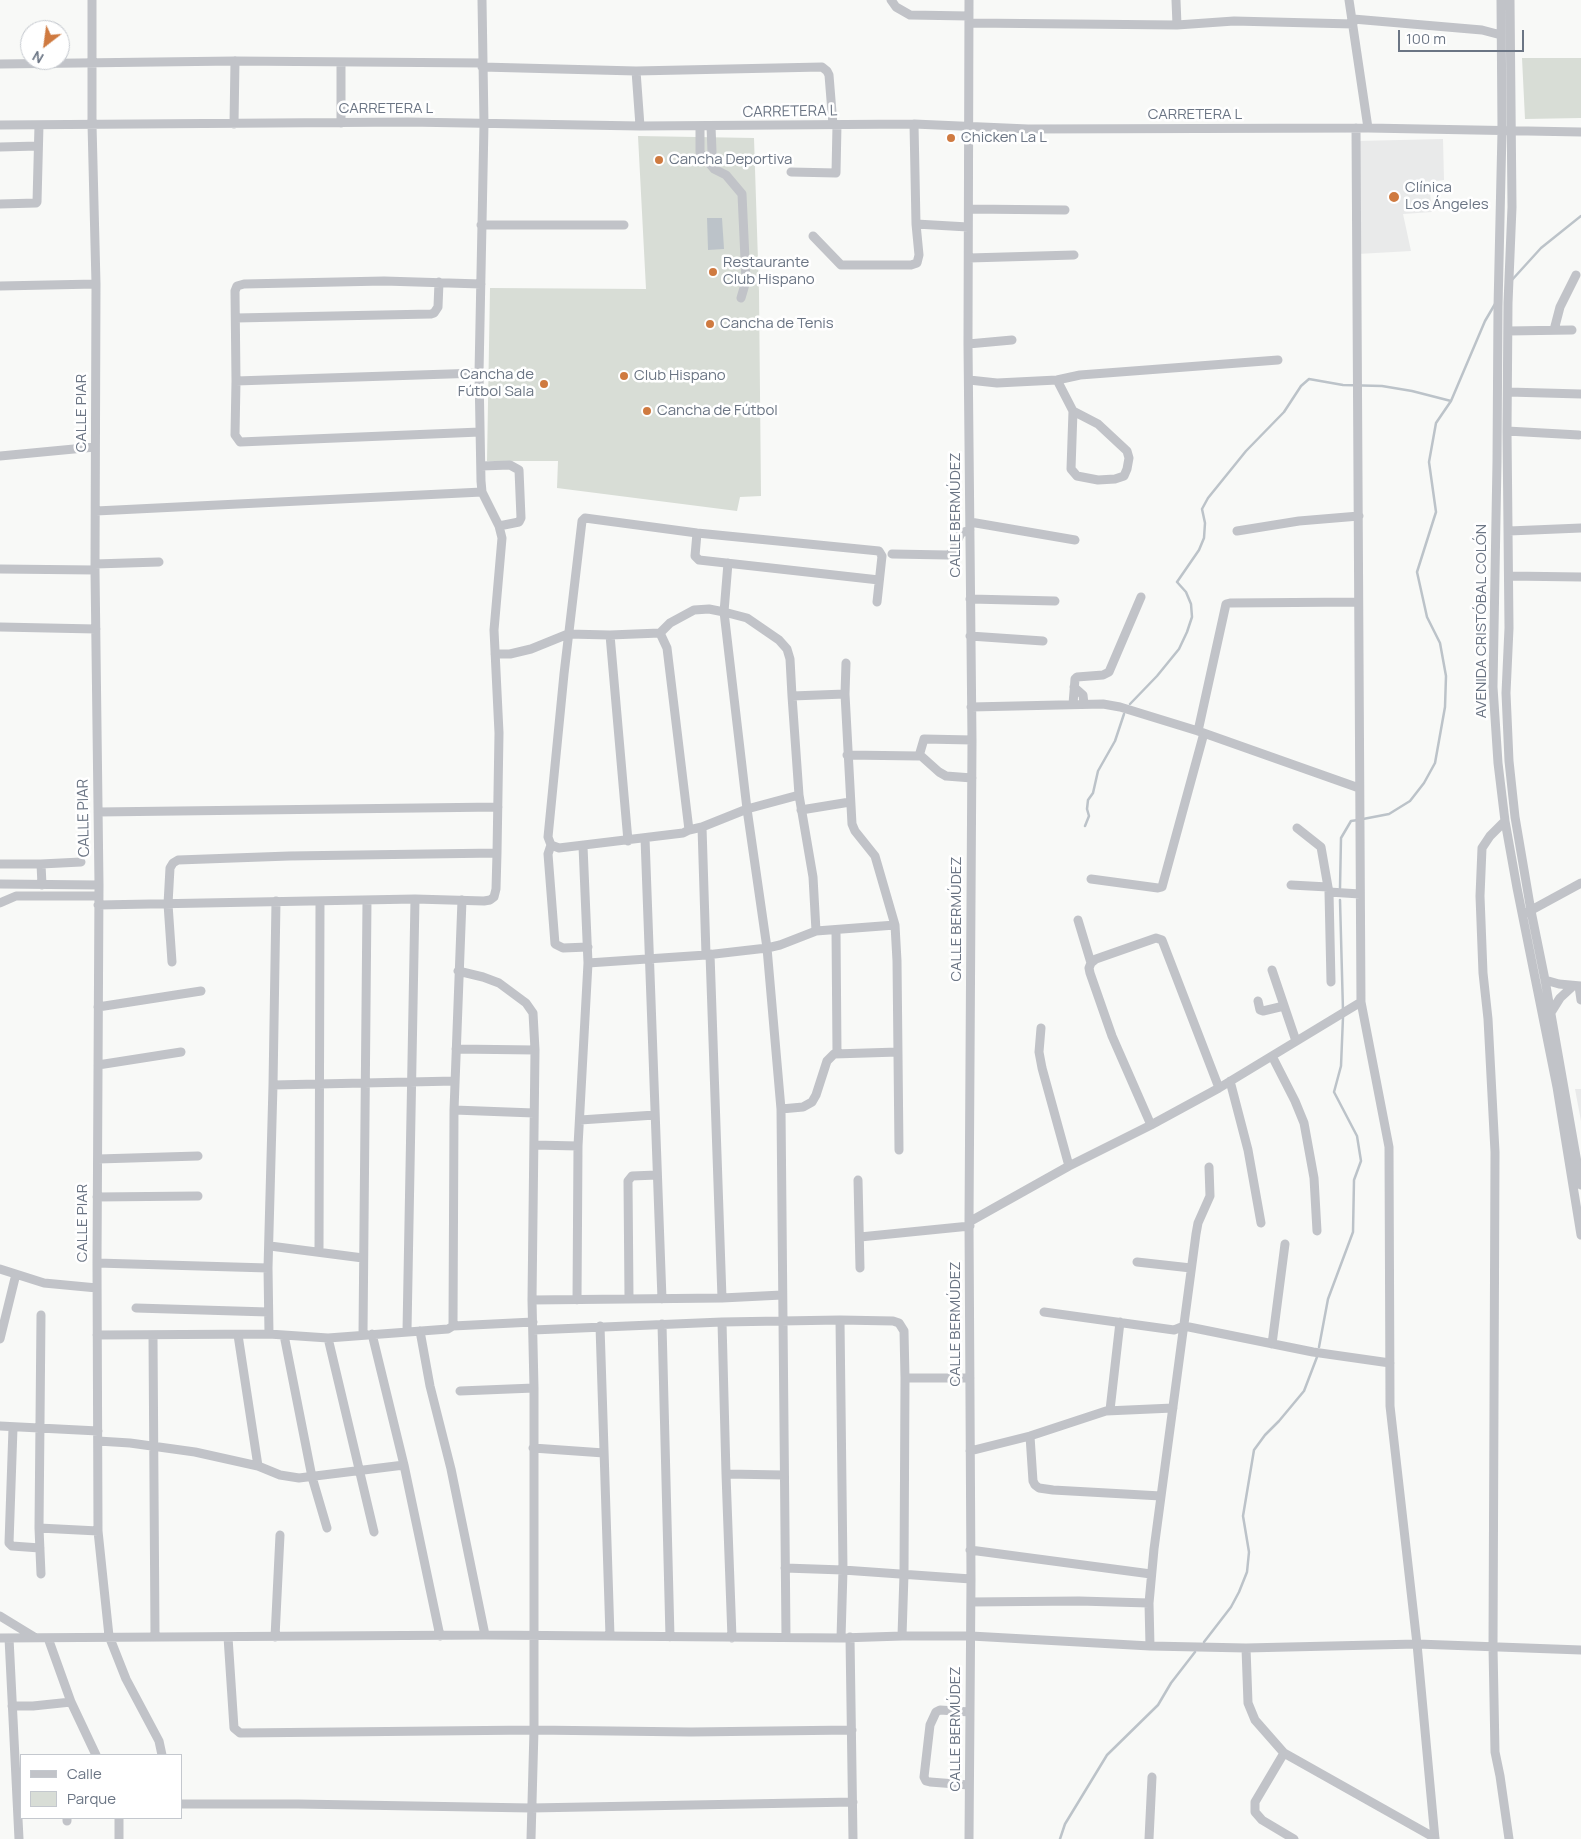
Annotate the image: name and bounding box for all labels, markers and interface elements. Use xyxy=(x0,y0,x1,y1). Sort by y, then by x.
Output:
north arrow xyxy=(20,20,70,70)
scale bar xyxy=(1401,20,1527,52)
text: 100 m xyxy=(1406,28,1446,49)
text: N xyxy=(29,47,47,68)
street label: CARRETERA L xyxy=(339,100,433,118)
street label: CARRETERA L xyxy=(743,102,837,122)
street label: CARRETERA L xyxy=(1148,106,1242,124)
place label: Chicken La L xyxy=(961,129,1047,147)
marker: Chicken La L xyxy=(945,132,957,144)
place label: Cancha Deportiva xyxy=(669,151,792,169)
marker: Cancha Deportiva xyxy=(653,154,665,166)
place label: Clínica Los Ángeles xyxy=(1405,179,1489,214)
marker: Clínica Los Ángeles xyxy=(1387,190,1401,204)
place label: Restaurante Club Hispano xyxy=(723,254,815,289)
marker: Restaurante Club Hispano xyxy=(707,266,719,278)
place label: Cancha de Tenis xyxy=(720,315,834,333)
marker: Cancha de Tenis xyxy=(704,318,716,330)
place label: Cancha de Fútbol Sala xyxy=(458,366,534,401)
place label: Club Hispano xyxy=(634,367,726,385)
marker: Club Hispano xyxy=(618,370,630,382)
street label: CALLE PIAR xyxy=(73,374,91,452)
marker: Cancha de Fútbol Sala xyxy=(538,378,550,390)
place label: Cancha de Fútbol xyxy=(657,402,778,420)
marker: Cancha de Fútbol xyxy=(641,405,653,417)
street label: CALLE BERMÚDEZ xyxy=(947,453,965,577)
street label: AVENIDA CRISTÓBAL COLÓN xyxy=(1473,524,1491,718)
street label: CALLE PIAR xyxy=(74,779,94,857)
street label: CALLE BERMÚDEZ xyxy=(948,857,966,981)
street label: CALLE PIAR xyxy=(74,1184,92,1262)
street label: CALLE BERMÚDEZ xyxy=(947,1262,965,1386)
street label: CALLE BERMÚDEZ xyxy=(947,1667,965,1791)
legend xyxy=(20,1754,182,1819)
text: Calle xyxy=(67,1763,102,1784)
text: Parque xyxy=(67,1788,116,1809)

